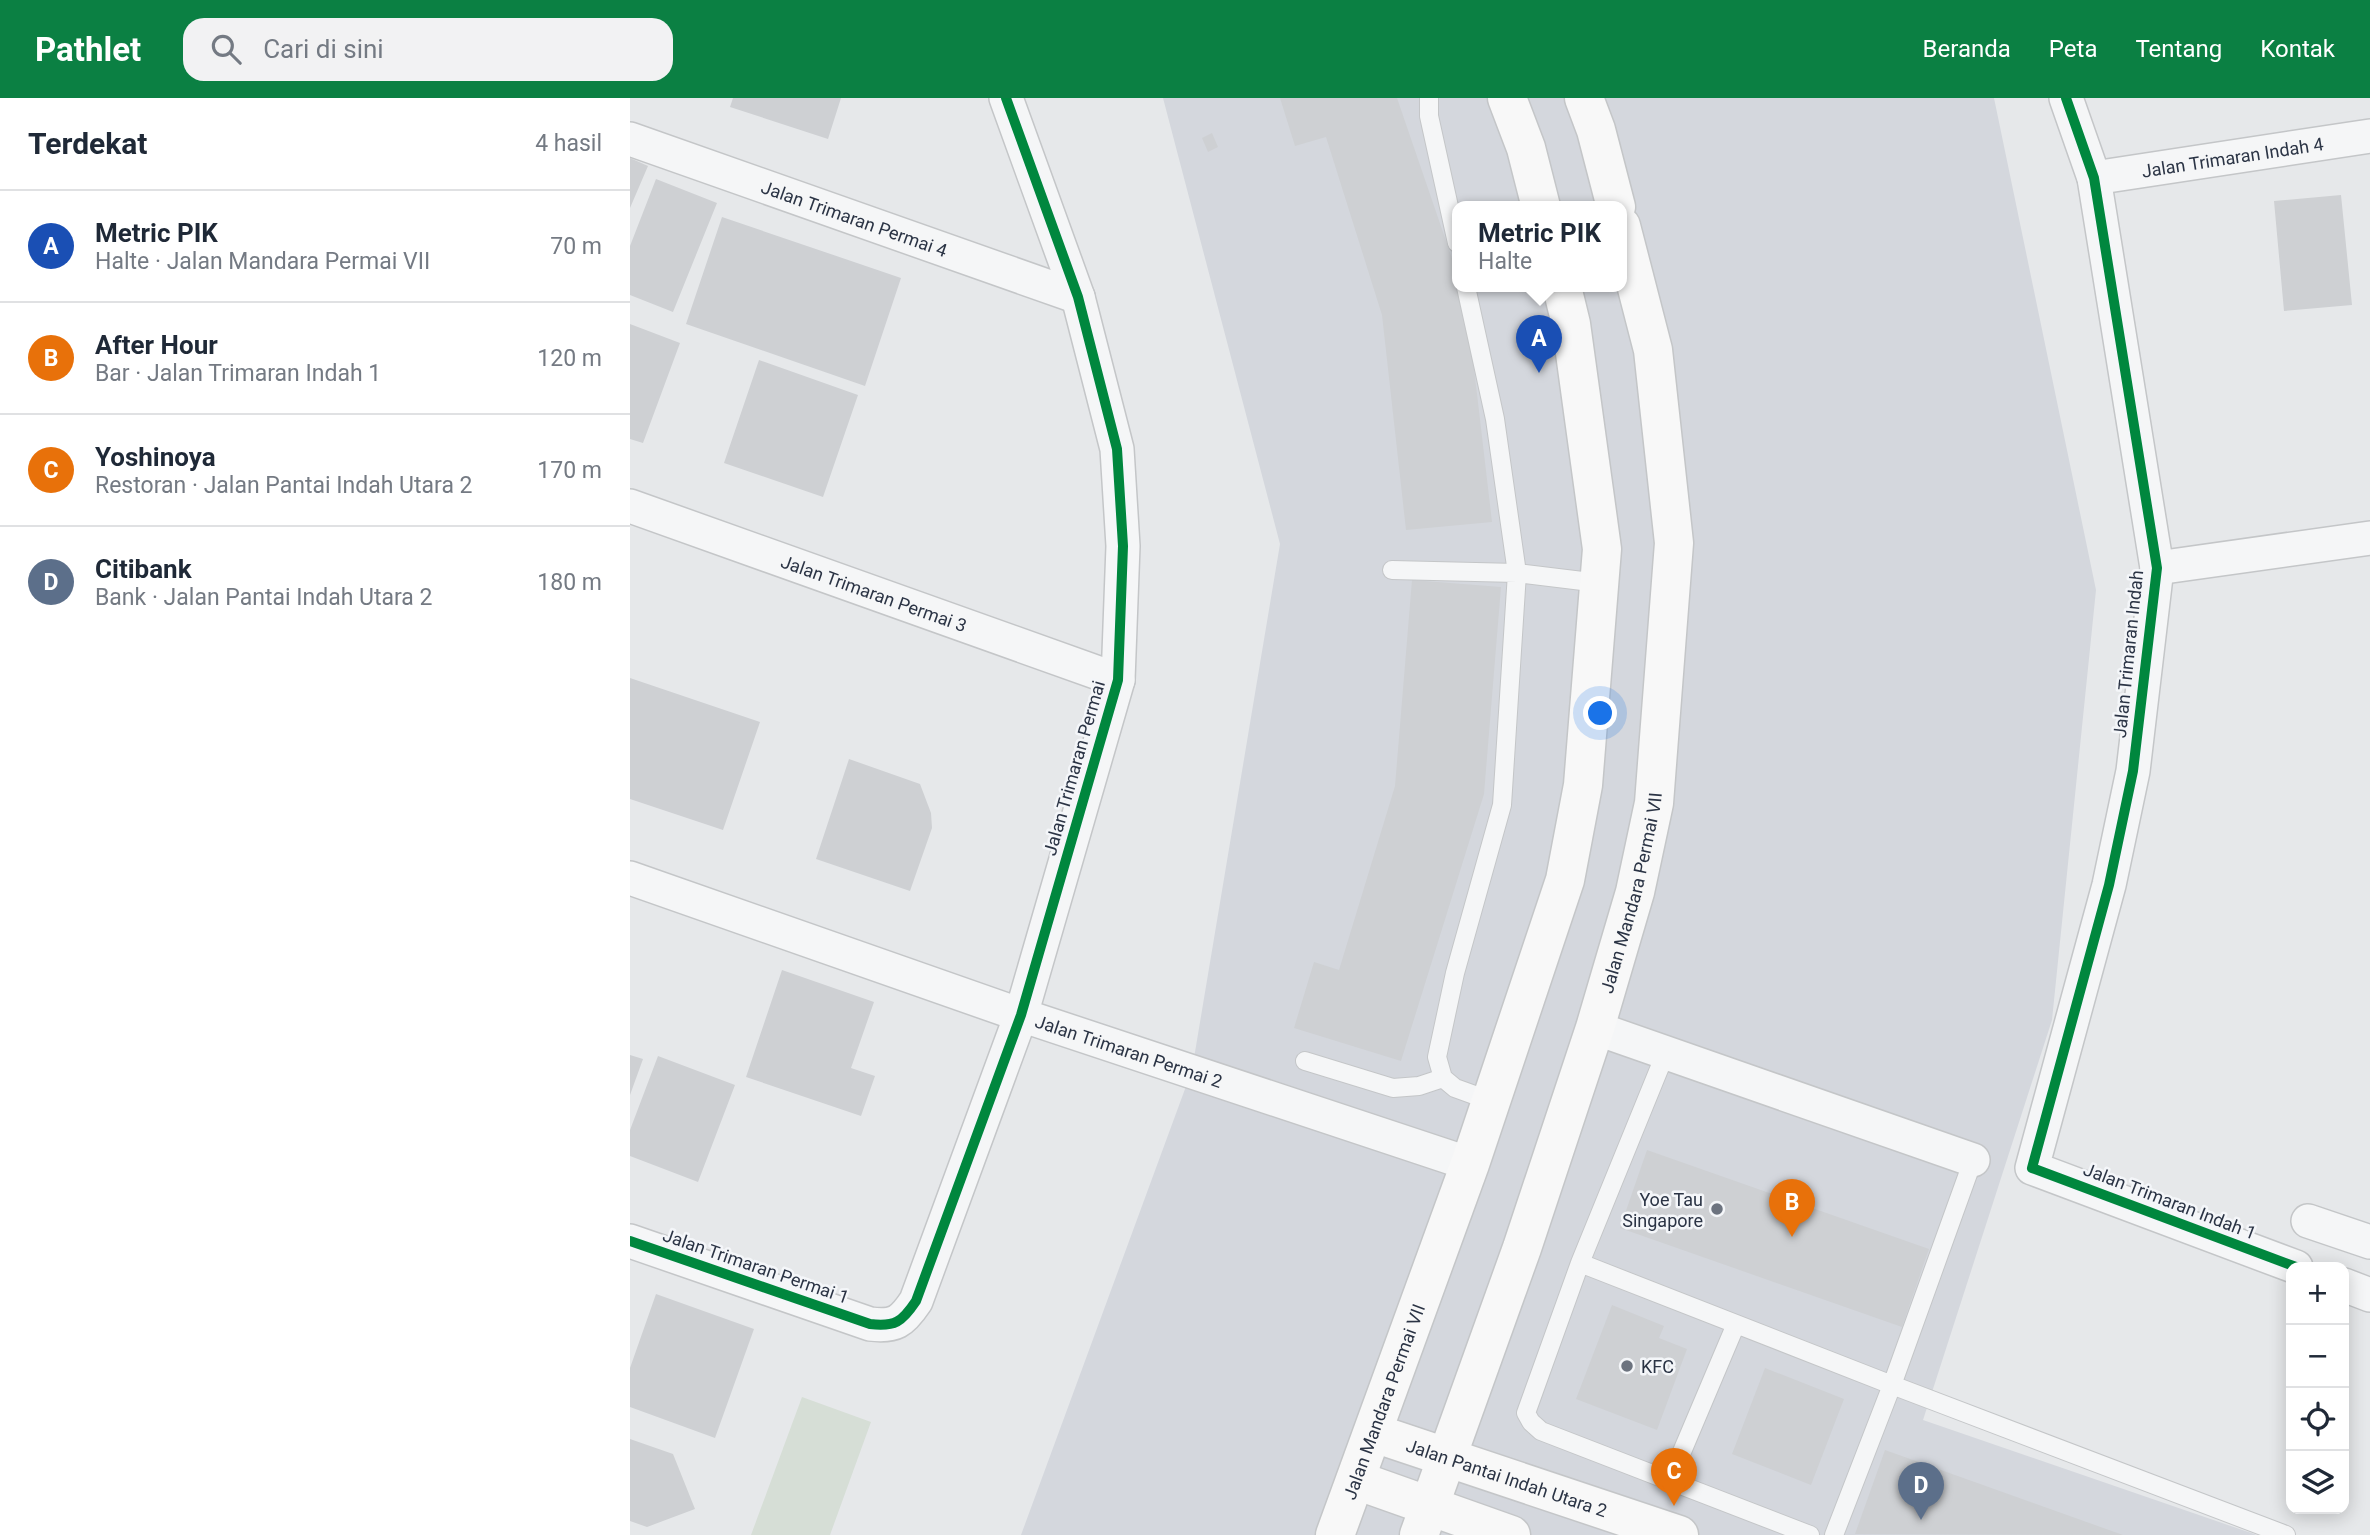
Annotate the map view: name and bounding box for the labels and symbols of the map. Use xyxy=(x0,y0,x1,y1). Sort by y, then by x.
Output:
street label: Jalan Trimaran Indah 4 xyxy=(2140,133,2325,181)
street label: Jalan Trimaran Permai 4 xyxy=(759,176,950,261)
pin: A xyxy=(1516,315,1562,373)
street label: Jalan Trimaran Permai 3 xyxy=(778,550,970,636)
street label: Jalan Trimaran Indah xyxy=(2109,569,2147,739)
street label: Jalan Trimaran Permai xyxy=(1039,678,1109,858)
your location xyxy=(1583,696,1617,730)
street label: Jalan Mandara Permai VII xyxy=(1595,791,1665,995)
street label: Jalan Trimaran Permai 2 xyxy=(1033,1010,1225,1092)
street label: Jalan Trimaran Indah 1 xyxy=(2081,1158,2259,1244)
pin: B xyxy=(1769,1179,1815,1237)
place label: Yoe Tau Singapore xyxy=(1622,1189,1703,1231)
marker: Yoe Tau Singapore xyxy=(1709,1201,1725,1217)
street label: Jalan Trimaran Permai 1 xyxy=(660,1224,852,1308)
street label: Jalan Mandara Permai VII xyxy=(1338,1301,1429,1502)
place label: KFC xyxy=(1641,1356,1674,1377)
marker: KFC xyxy=(1619,1358,1635,1374)
street label: Jalan Pantai Indah Utara 2 xyxy=(1404,1434,1610,1521)
pin: C xyxy=(1651,1448,1697,1506)
pin: D xyxy=(1898,1462,1944,1520)

